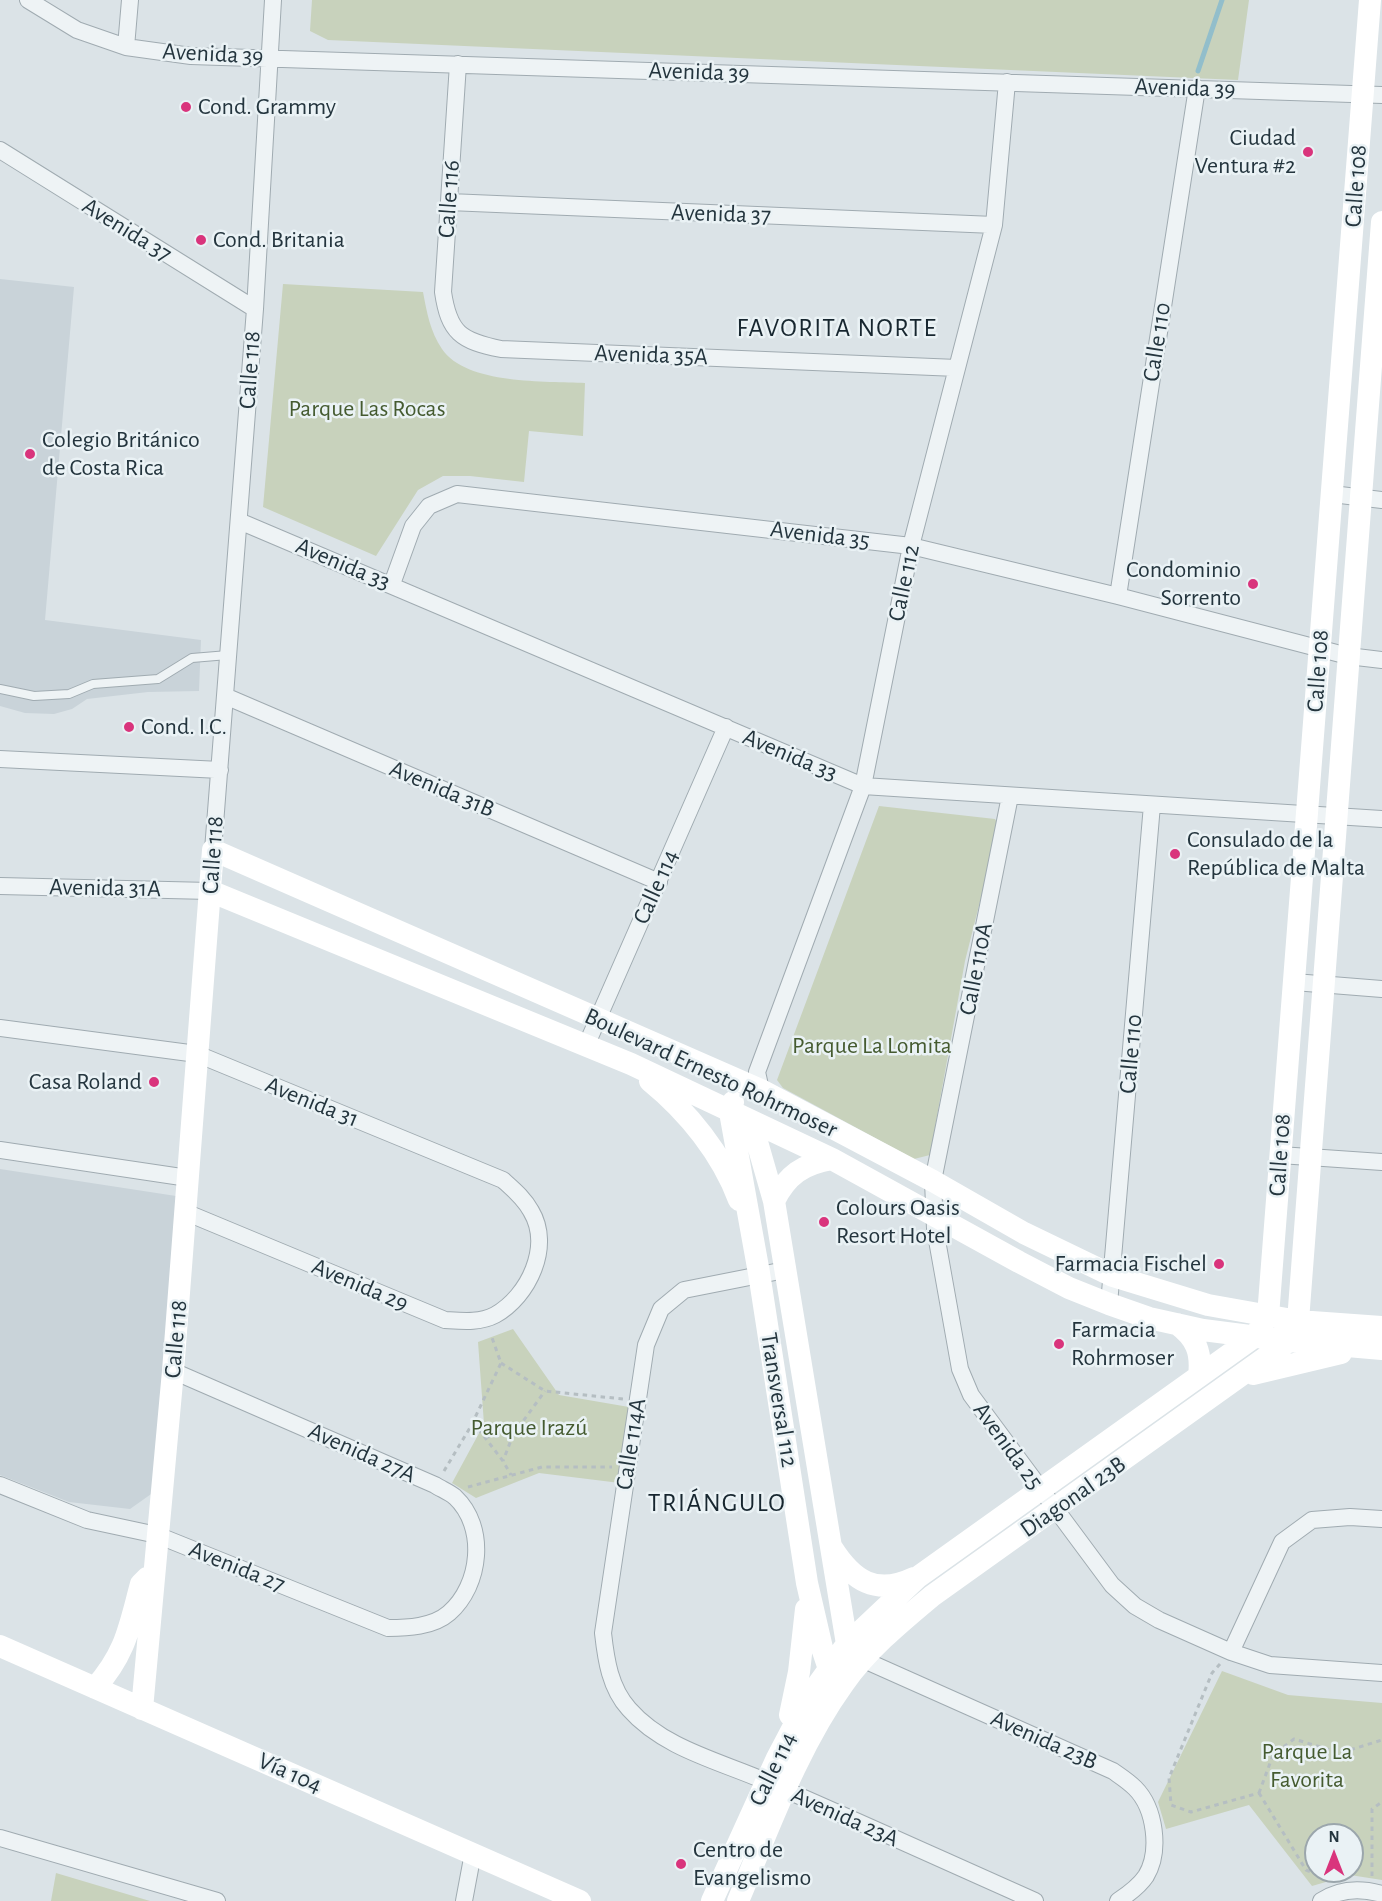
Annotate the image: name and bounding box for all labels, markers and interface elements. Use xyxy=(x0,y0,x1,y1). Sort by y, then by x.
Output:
street label: Avenida 39 xyxy=(162,37,264,71)
street label: Avenida 39 xyxy=(648,56,750,88)
street label: Avenida 39 xyxy=(1134,72,1236,104)
place label: Cond. Grammy xyxy=(198,93,336,121)
marker: Cond. Grammy xyxy=(179,100,193,114)
place label: Ciudad Ventura #2 xyxy=(1195,124,1296,180)
street label: Calle 108 xyxy=(1339,144,1373,228)
marker: Ciudad Ventura #2 xyxy=(1301,145,1315,159)
street label: Calle 116 xyxy=(432,159,466,239)
street label: Avenida 37 xyxy=(77,191,177,269)
street label: Avenida 37 xyxy=(671,198,771,230)
place label: Cond. Britania xyxy=(213,226,345,254)
marker: Cond. Britania xyxy=(194,233,208,247)
street label: Calle 110 xyxy=(1137,300,1177,384)
district label: FAVORITA NORTE xyxy=(736,312,938,344)
street label: Calle 118 xyxy=(233,330,267,410)
street label: Avenida 35A xyxy=(594,339,708,371)
park label: Parque Las Rocas xyxy=(288,395,446,423)
place label: Colegio Británico de Costa Rica xyxy=(42,426,200,482)
marker: Colegio Británico de Costa Rica xyxy=(23,447,37,461)
street label: Avenida 35 xyxy=(769,515,871,555)
street label: Avenida 33 xyxy=(291,531,395,597)
street label: Calle 112 xyxy=(882,542,926,624)
place label: Condominio Sorrento xyxy=(1126,556,1241,612)
marker: Condominio Sorrento xyxy=(1246,577,1260,591)
street label: Calle 108 xyxy=(1301,629,1335,713)
place label: Cond. I.C. xyxy=(141,713,227,741)
marker: Cond. I.C. xyxy=(122,720,136,734)
street label: Avenida 33 xyxy=(738,722,842,788)
street label: Avenida 31B xyxy=(385,754,499,824)
street label: Calle 118 xyxy=(196,815,230,895)
place label: Consulado de la República de Malta xyxy=(1187,826,1365,882)
street label: Calle 114 xyxy=(627,845,685,929)
marker: Consulado de la República de Malta xyxy=(1168,847,1182,861)
street label: Avenida 31A xyxy=(49,873,161,903)
street label: Calle 110A xyxy=(953,920,999,1018)
street label: Boulevard Ernesto Rohrmoser xyxy=(580,1002,842,1144)
street label: Calle 110 xyxy=(1113,1013,1149,1095)
park label: Parque La Lomita xyxy=(792,1032,952,1060)
place label: Casa Roland xyxy=(29,1068,142,1096)
street label: Avenida 31 xyxy=(261,1070,363,1134)
marker: Casa Roland xyxy=(147,1075,161,1089)
street label: Calle 108 xyxy=(1263,1113,1297,1197)
place label: Colours Oasis Resort Hotel xyxy=(836,1194,960,1250)
marker: Colours Oasis Resort Hotel xyxy=(817,1215,831,1229)
place label: Farmacia Fischel xyxy=(1055,1250,1207,1278)
street label: Avenida 29 xyxy=(307,1252,413,1318)
marker: Farmacia Fischel xyxy=(1212,1257,1226,1271)
street label: Calle 118 xyxy=(158,1299,194,1379)
place label: Farmacia Rohrmoser xyxy=(1071,1316,1174,1372)
street label: Transversal 112 xyxy=(754,1331,804,1469)
marker: Farmacia Rohrmoser xyxy=(1052,1337,1066,1351)
street label: Calle 114A xyxy=(610,1396,652,1492)
street label: Avenida 25 xyxy=(967,1397,1049,1495)
park label: Parque Irazú xyxy=(471,1414,587,1442)
street label: Avenida 27A xyxy=(304,1417,420,1489)
street label: Diagonal 23B xyxy=(1014,1450,1132,1544)
district label: TRIÁNGULO xyxy=(648,1487,786,1519)
street label: Avenida 27 xyxy=(185,1535,289,1599)
street label: Avenida 23B xyxy=(986,1704,1102,1776)
street label: Calle 114 xyxy=(743,1727,803,1811)
park label: Parque La Favorita xyxy=(1262,1738,1352,1794)
street label: Vía 104 xyxy=(254,1746,326,1800)
street label: Avenida 23A xyxy=(787,1781,903,1853)
north arrow xyxy=(1304,1823,1364,1883)
text: N xyxy=(1328,1829,1340,1845)
place label: Centro de Evangelismo xyxy=(693,1836,811,1892)
marker: Centro de Evangelismo xyxy=(674,1857,688,1871)

